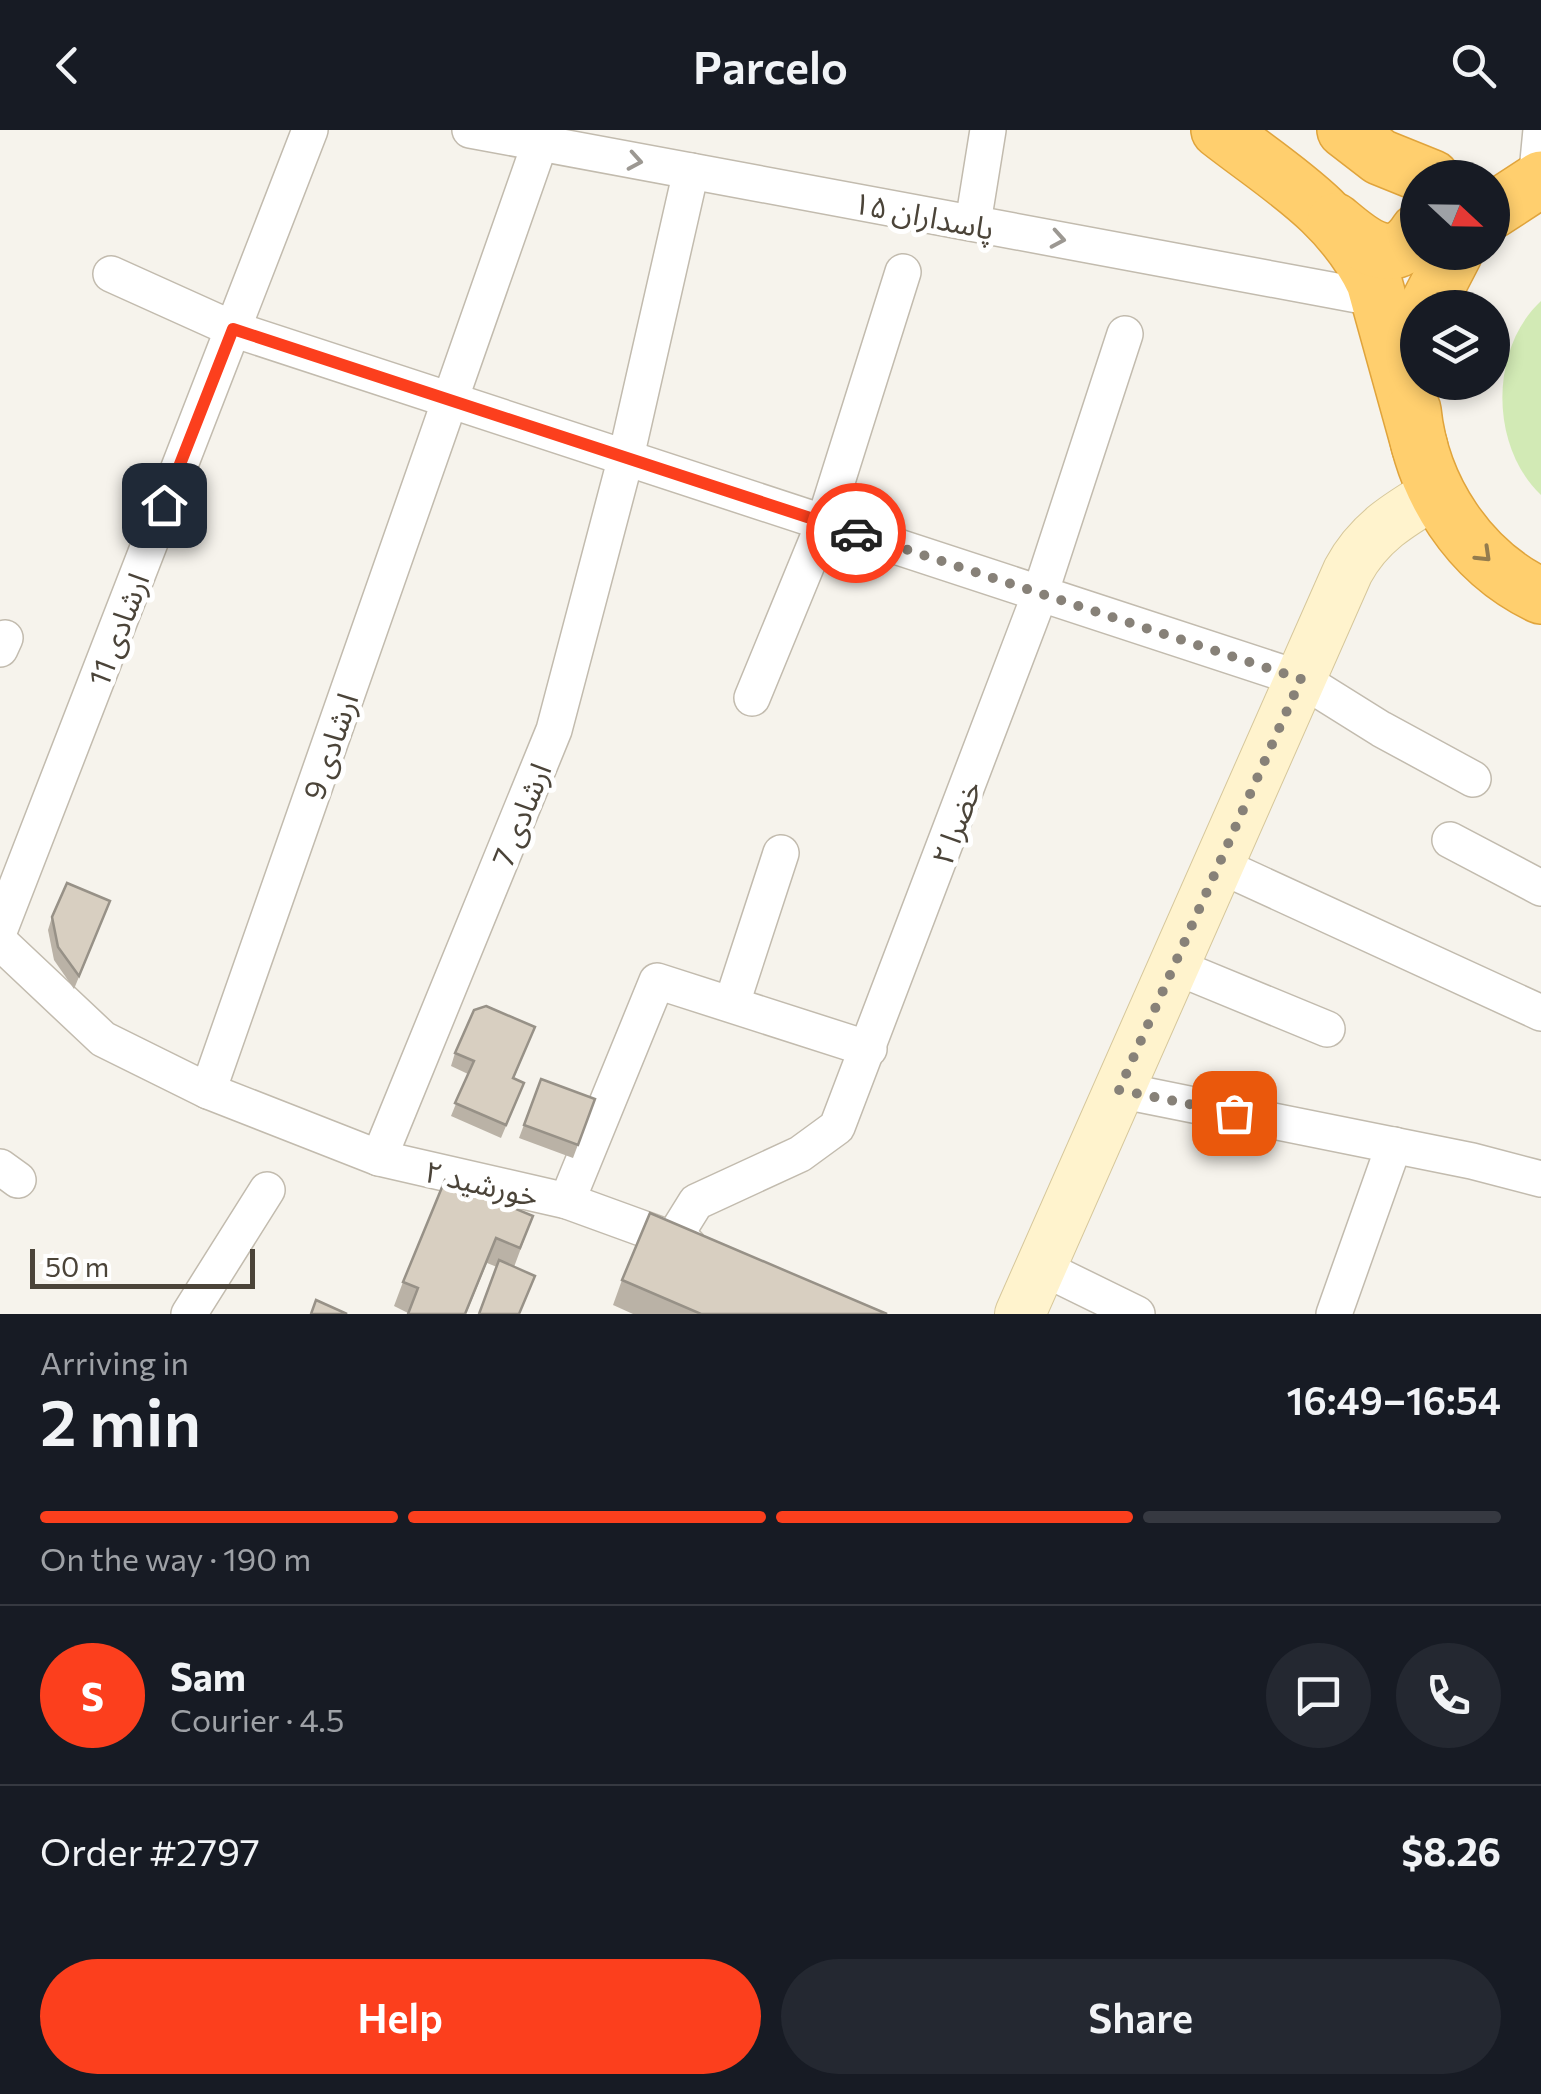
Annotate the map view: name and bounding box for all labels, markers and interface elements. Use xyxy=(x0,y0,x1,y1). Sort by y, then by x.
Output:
icon: back xyxy=(40,38,95,93)
text: Parcelo xyxy=(693,38,848,93)
icon: search xyxy=(1446,38,1501,93)
one-way arrow xyxy=(627,150,643,171)
north arrow xyxy=(1400,160,1510,270)
map controls xyxy=(1400,160,1510,400)
street label: پاسداران ۱۵ xyxy=(850,182,997,249)
one-way arrow xyxy=(1049,228,1066,249)
button: layers xyxy=(1400,290,1510,400)
pin xyxy=(122,463,207,548)
icon: home xyxy=(137,478,192,533)
courier xyxy=(806,483,906,583)
icon: car xyxy=(829,506,884,561)
one-way arrow xyxy=(1472,543,1490,561)
street label: ارشادی 11 xyxy=(79,567,156,691)
street label: ارشادی 9 xyxy=(294,688,365,805)
street label: ارشادی 7 xyxy=(483,757,558,871)
street label: خضرا ۲ xyxy=(922,775,989,870)
pin xyxy=(1192,1071,1277,1156)
icon: bag xyxy=(1207,1086,1262,1141)
street label: خورشید ۲ xyxy=(421,1151,542,1214)
scale bar xyxy=(30,1244,255,1288)
text: 50 m xyxy=(45,1249,109,1283)
text: Arriving in xyxy=(40,1342,189,1382)
text: 16:49–16:54 xyxy=(1287,1376,1501,1423)
text: 2 min xyxy=(40,1380,201,1459)
text: On the way · 190 m xyxy=(40,1538,311,1578)
button: chat xyxy=(1266,1643,1371,1748)
button: phone xyxy=(1396,1643,1501,1748)
text: Sam xyxy=(170,1652,246,1699)
text: S xyxy=(81,1672,104,1719)
text: Courier · 4.5 xyxy=(170,1699,344,1739)
text: Order #2797 xyxy=(40,1827,260,1874)
text: $8.26 xyxy=(1401,1827,1501,1874)
button: Help xyxy=(40,1959,761,2074)
button: Share xyxy=(781,1959,1501,2074)

